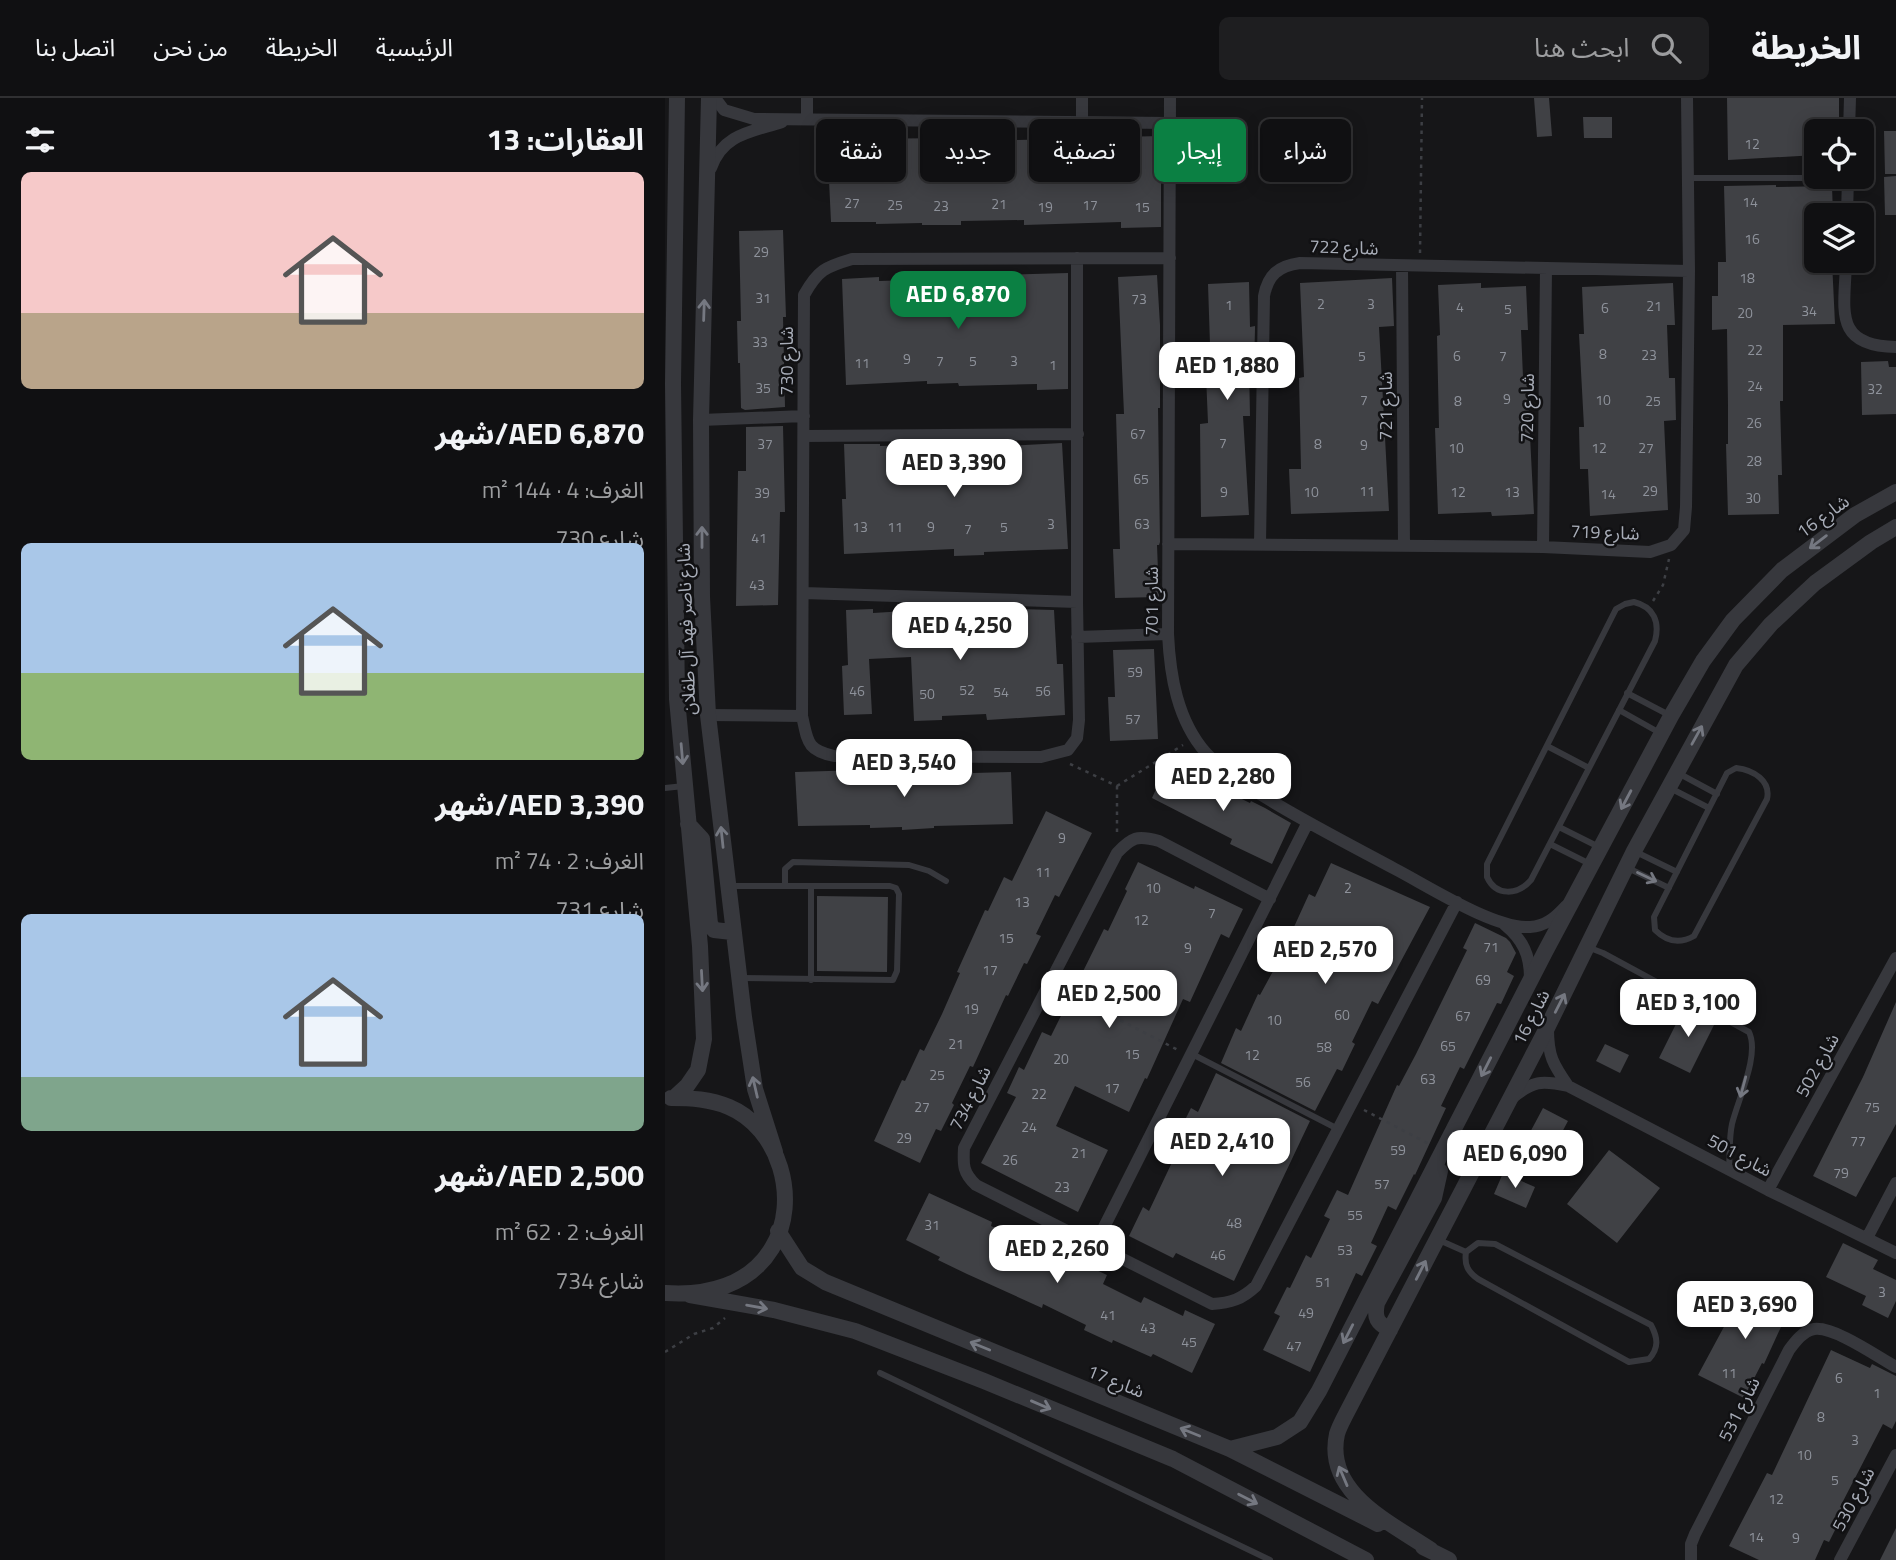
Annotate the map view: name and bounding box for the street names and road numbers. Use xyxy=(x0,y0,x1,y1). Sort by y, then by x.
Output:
street label: شارع 722 xyxy=(1309,232,1379,263)
street label: شارع 730 xyxy=(773,326,801,396)
street label: شارع 721 xyxy=(1372,371,1400,441)
street label: شارع 720 xyxy=(1513,373,1542,443)
street label: شارع 16 xyxy=(1791,488,1855,545)
street label: شارع 719 xyxy=(1570,517,1640,548)
street label: شارع ناصر فهد آل طفلان xyxy=(670,542,703,715)
street label: شارع 701 xyxy=(1138,566,1166,636)
street label: شارع 16 xyxy=(1506,984,1557,1050)
street label: شارع 502 xyxy=(1788,1028,1846,1102)
street label: شارع 734 xyxy=(942,1061,999,1135)
street label: شارع 501 xyxy=(1703,1127,1777,1184)
street label: شارع 17 xyxy=(1083,1357,1149,1406)
street label: شارع 531 xyxy=(1711,1372,1768,1446)
street label: شارع 530 xyxy=(1825,1462,1882,1536)

